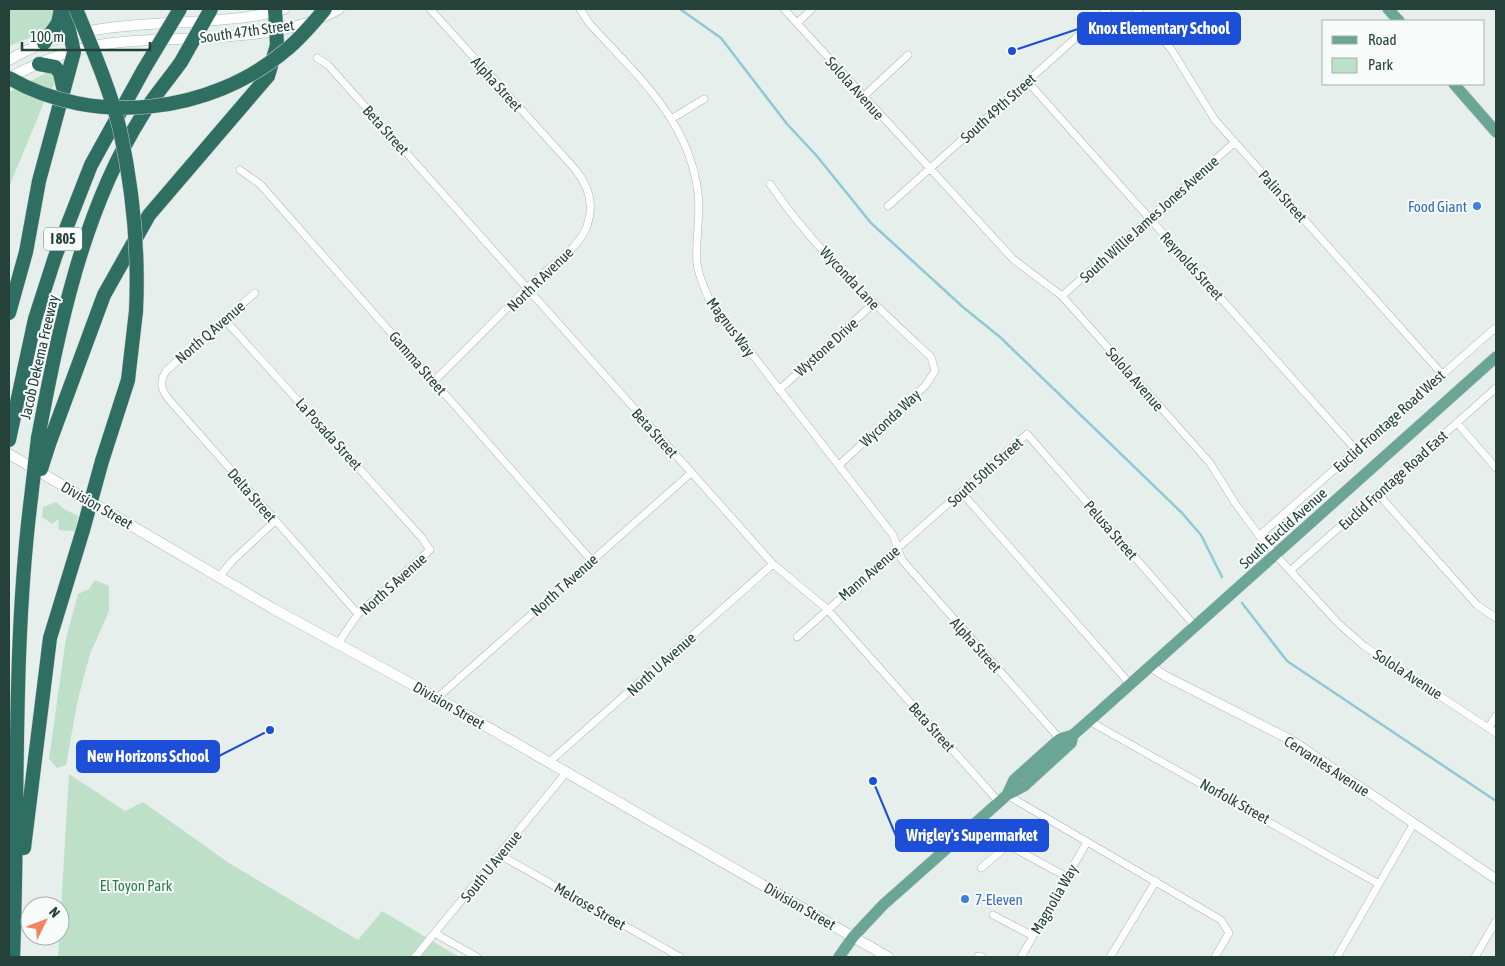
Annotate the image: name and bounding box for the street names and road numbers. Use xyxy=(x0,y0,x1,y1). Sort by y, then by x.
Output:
street label: South 47th Street xyxy=(199,16,295,46)
street label: Alpha Street xyxy=(468,53,526,115)
street label: Solola Avenue xyxy=(822,53,888,123)
street label: South 49th Street xyxy=(957,70,1039,146)
street label: Beta Street xyxy=(360,102,412,158)
street label: South Willie James Jones Avenue xyxy=(1076,152,1222,286)
street label: Palin Street xyxy=(1255,167,1311,225)
road number: I 805 xyxy=(44,228,82,250)
street label: Reynolds Street xyxy=(1157,228,1227,304)
street label: North R Avenue xyxy=(504,243,577,315)
street label: Wyconda Lane xyxy=(817,243,884,313)
street label: Jacob Dekema Freeway xyxy=(16,293,62,421)
street label: Magnus Way xyxy=(703,294,759,360)
street label: North Q Avenue xyxy=(172,297,248,367)
street label: Wystone Drive xyxy=(791,314,861,380)
street label: Gamma Street xyxy=(386,328,450,398)
street label: Solola Avenue xyxy=(1103,344,1167,414)
street label: Euclid Frontage Road West xyxy=(1330,366,1448,476)
street label: Wyconda Way xyxy=(856,386,924,450)
street label: La Posada Street xyxy=(292,395,366,473)
street label: Beta Street xyxy=(629,405,681,461)
street label: Euclid Frontage Road East xyxy=(1335,427,1451,533)
street label: South 50th Street xyxy=(944,434,1026,510)
street label: Delta Street xyxy=(224,465,280,525)
street label: Division Street xyxy=(58,478,136,532)
street label: South Euclid Avenue xyxy=(1236,484,1330,572)
street label: Pelusa Street xyxy=(1081,497,1141,563)
street label: Mann Avenue xyxy=(835,542,903,604)
street label: North S Avenue xyxy=(356,550,430,618)
street label: North T Avenue xyxy=(527,550,601,619)
street label: Alpha Street xyxy=(947,614,1005,676)
street label: North U Avenue xyxy=(623,629,699,699)
street label: Solola Avenue xyxy=(1370,645,1446,703)
street label: Division Street xyxy=(410,678,488,732)
street label: Beta Street xyxy=(906,699,958,755)
street label: Cervantes Avenue xyxy=(1281,732,1373,800)
street label: Norfolk Street xyxy=(1197,775,1273,827)
street label: South U Avenue xyxy=(457,827,525,905)
street label: Magnolia Way xyxy=(1027,861,1081,937)
street label: Melrose Street xyxy=(551,879,629,933)
street label: Division Street xyxy=(761,879,839,933)

